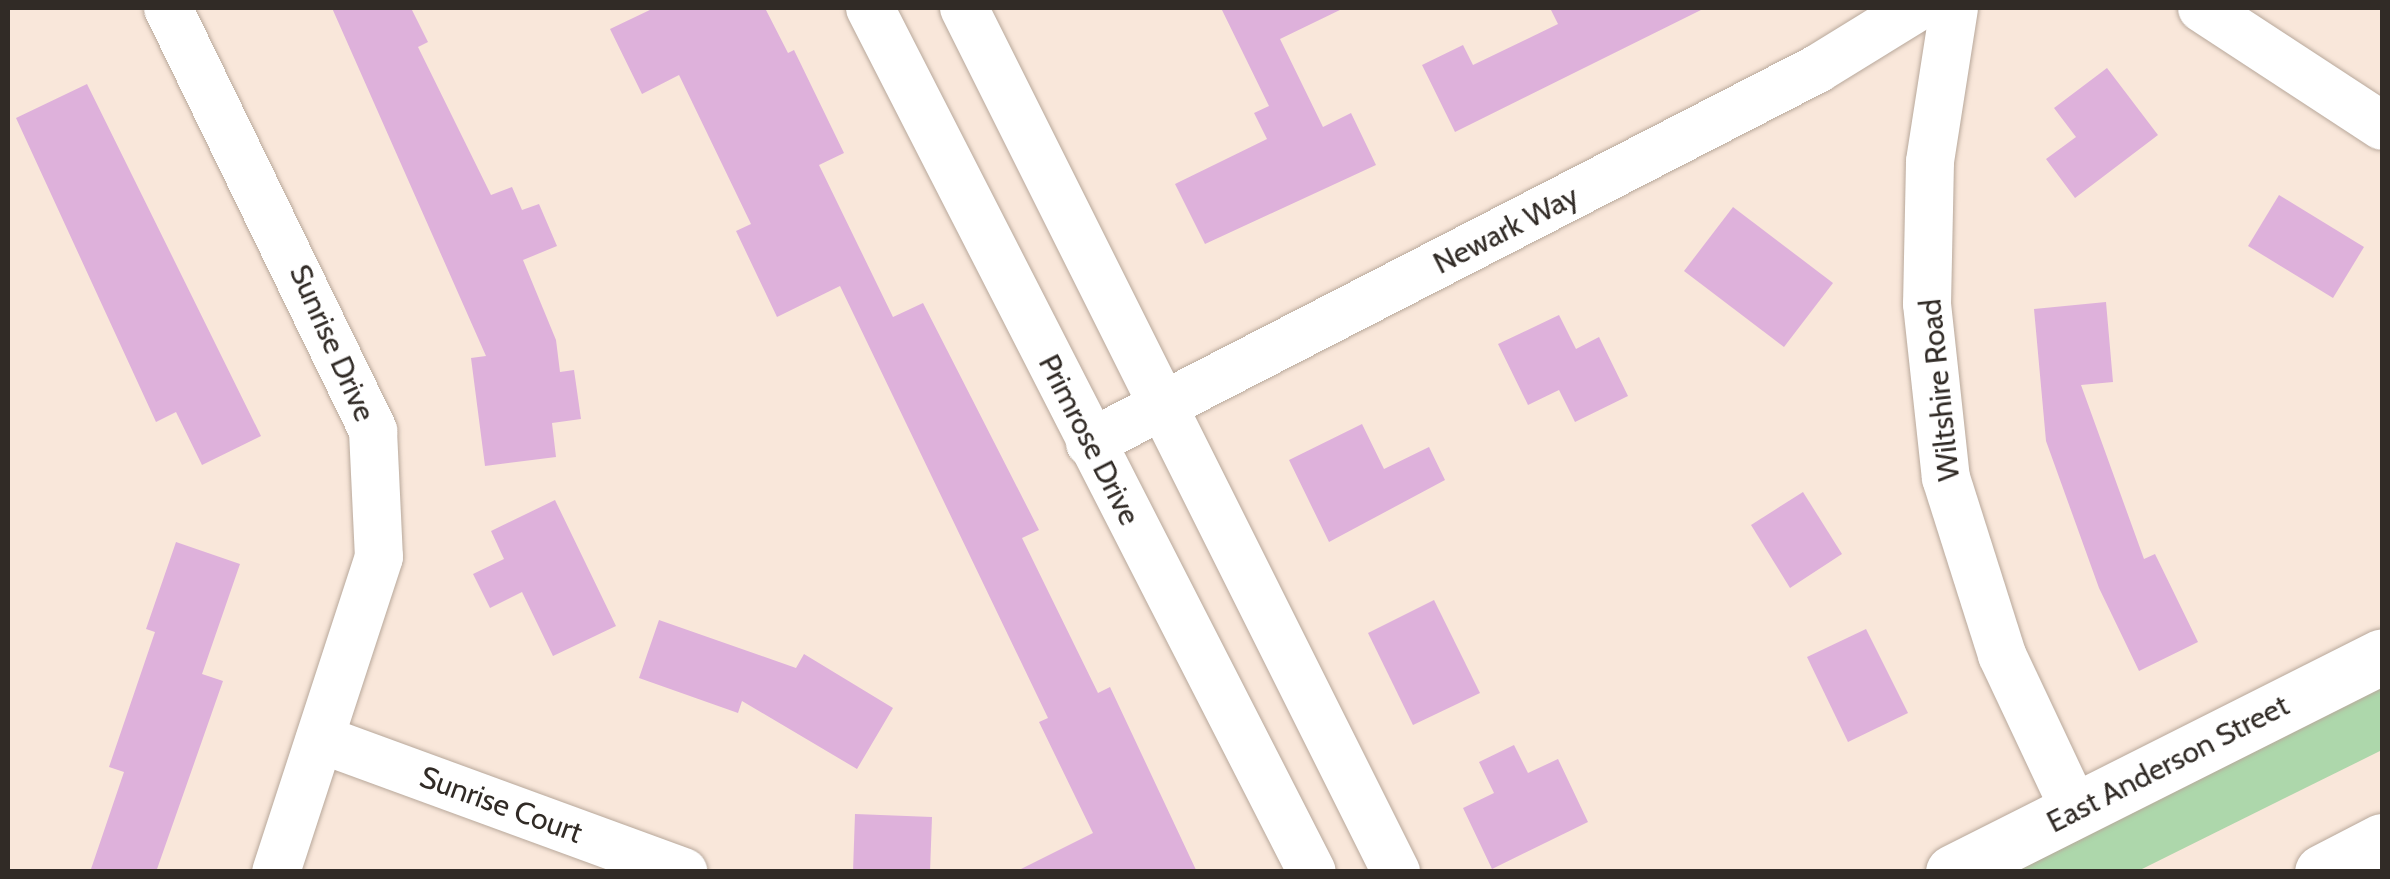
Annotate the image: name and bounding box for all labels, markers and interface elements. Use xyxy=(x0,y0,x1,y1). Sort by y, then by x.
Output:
street label: Newark Way xyxy=(1427,178,1585,282)
street label: Sunrise Drive xyxy=(281,259,383,427)
street label: Wiltshire Road xyxy=(1913,297,1967,483)
street label: Primrose Drive xyxy=(1031,349,1147,531)
street label: East Anderson Street xyxy=(2041,687,2295,841)
street label: Sunrise Court xyxy=(415,759,587,851)

